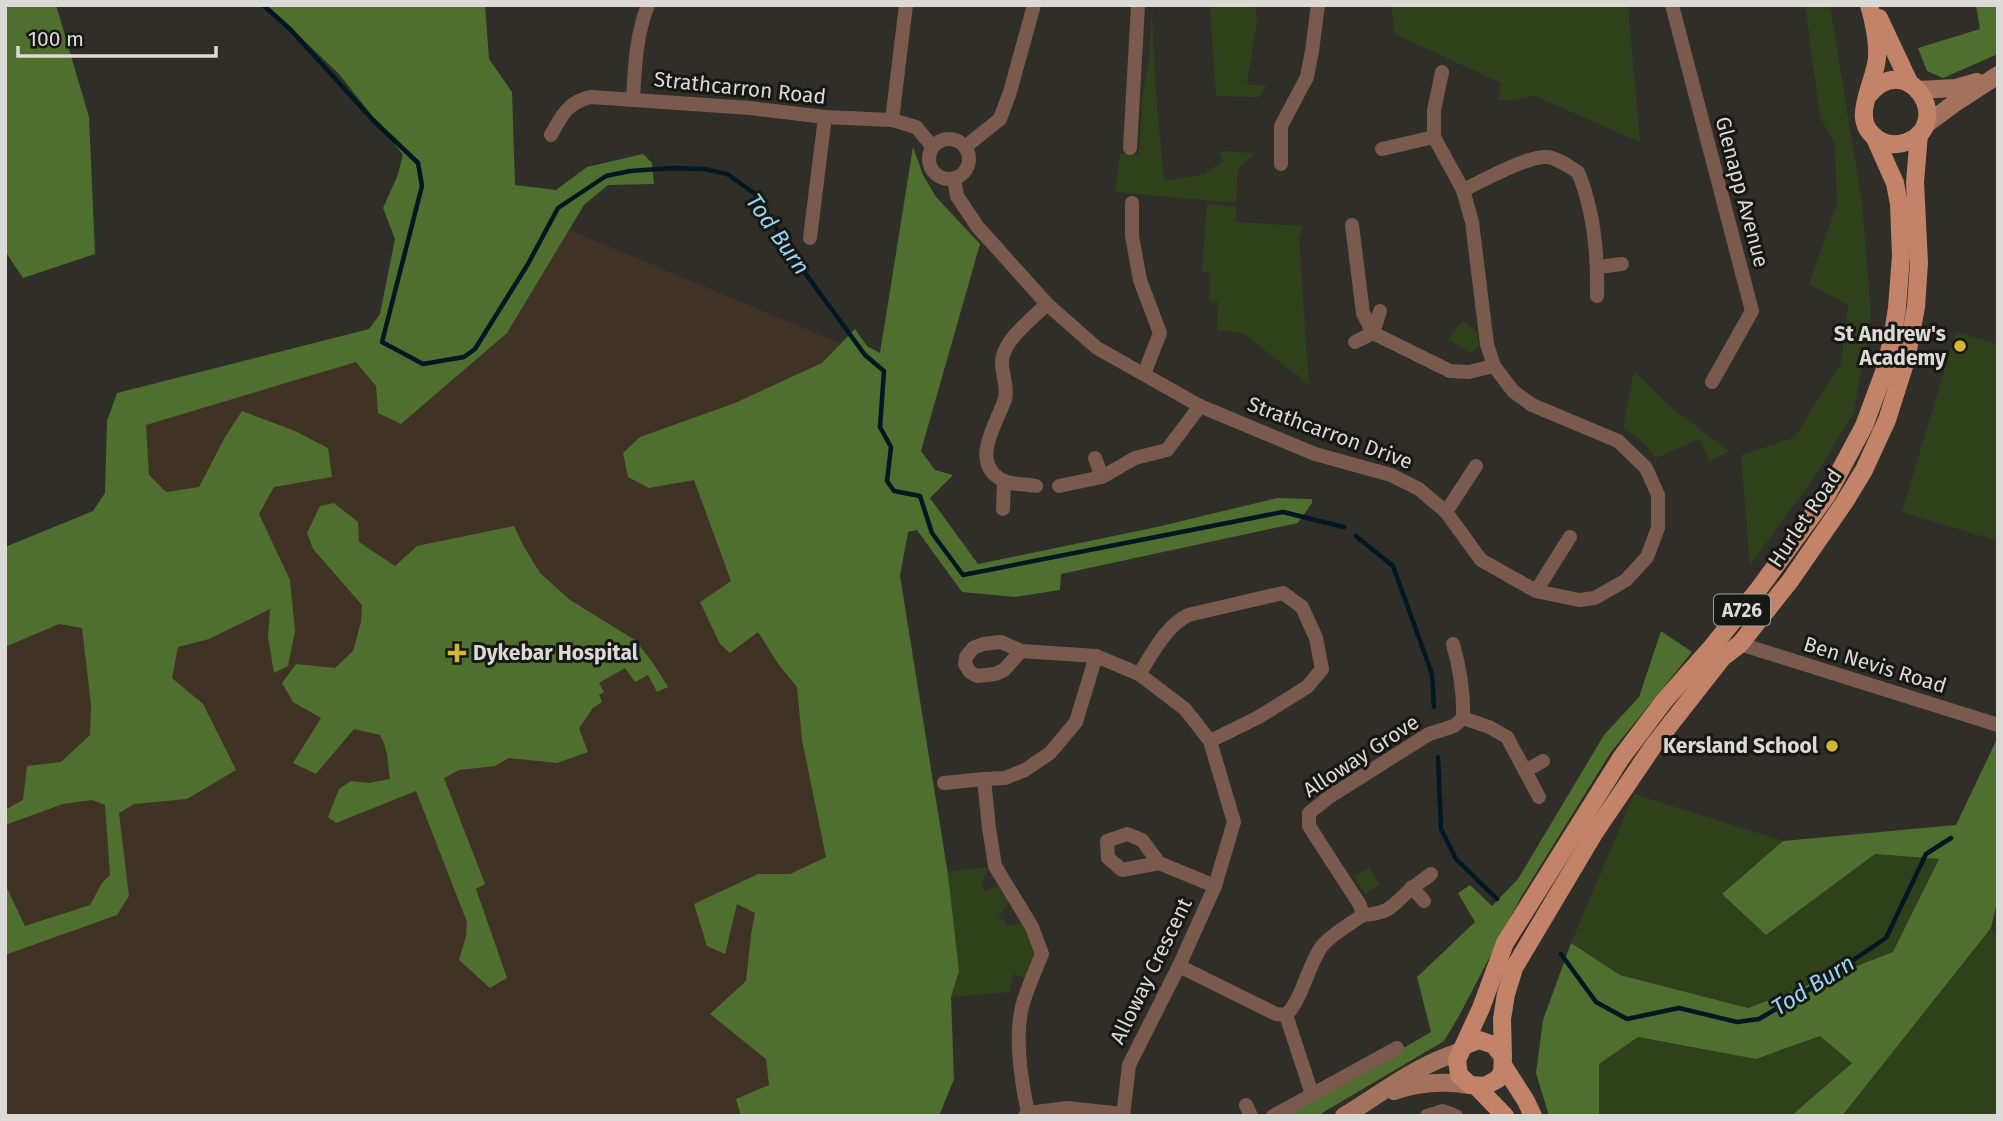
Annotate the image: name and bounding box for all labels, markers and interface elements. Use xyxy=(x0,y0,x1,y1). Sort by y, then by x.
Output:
scale bar xyxy=(18,14,215,58)
text: 100 m xyxy=(28,26,84,52)
street label: Strathcarron Road xyxy=(653,66,827,110)
street label: Glenapp Avenue xyxy=(1709,114,1775,270)
water label: Tod Burn xyxy=(740,188,816,280)
place label: St Andrew's Academy xyxy=(1834,321,1946,371)
marker: St Andrew's Academy xyxy=(1952,338,1968,354)
street label: Strathcarron Drive xyxy=(1244,391,1416,475)
street label: Hurlet Road xyxy=(1762,464,1848,572)
road number: A726 xyxy=(1714,594,1770,625)
street label: Ben Nevis Road xyxy=(1801,631,1949,699)
place label: Dykebar Hospital xyxy=(473,640,639,666)
marker: Dykebar Hospital xyxy=(447,643,467,663)
street label: Alloway Grove xyxy=(1298,709,1424,803)
place label: Kersland School xyxy=(1663,733,1819,759)
marker: Kersland School xyxy=(1824,738,1840,754)
street label: Alloway Crescent xyxy=(1104,893,1198,1048)
water label: Tod Burn xyxy=(1766,949,1860,1021)

